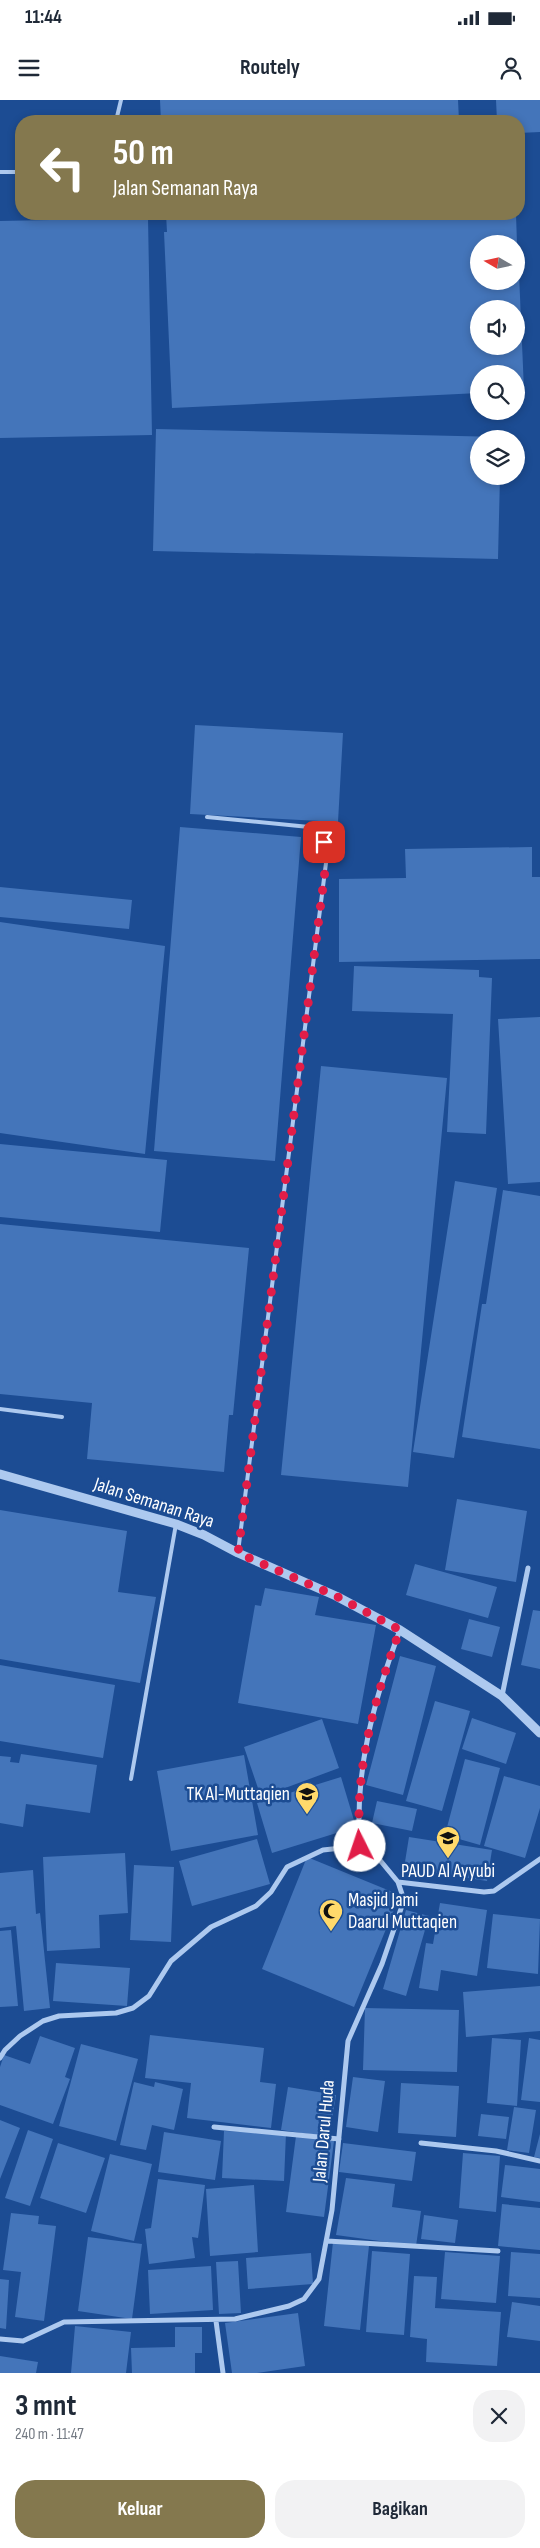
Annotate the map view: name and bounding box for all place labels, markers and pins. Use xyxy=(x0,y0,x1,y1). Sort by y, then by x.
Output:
pin xyxy=(303,821,345,863)
school or university icon: TK Al-Muttaqien xyxy=(294,1781,320,1815)
place label: TK Al-Muttaqien xyxy=(186,1783,290,1806)
school or university icon: PAUD Al Ayyubi xyxy=(435,1825,461,1859)
place label: PAUD Al Ayyubi xyxy=(401,1860,495,1883)
place label: Masjid Jami Daarul Muttaqien xyxy=(348,1889,457,1934)
mosque icon: Masjid Jami Daarul Muttaqien xyxy=(318,1898,344,1932)

